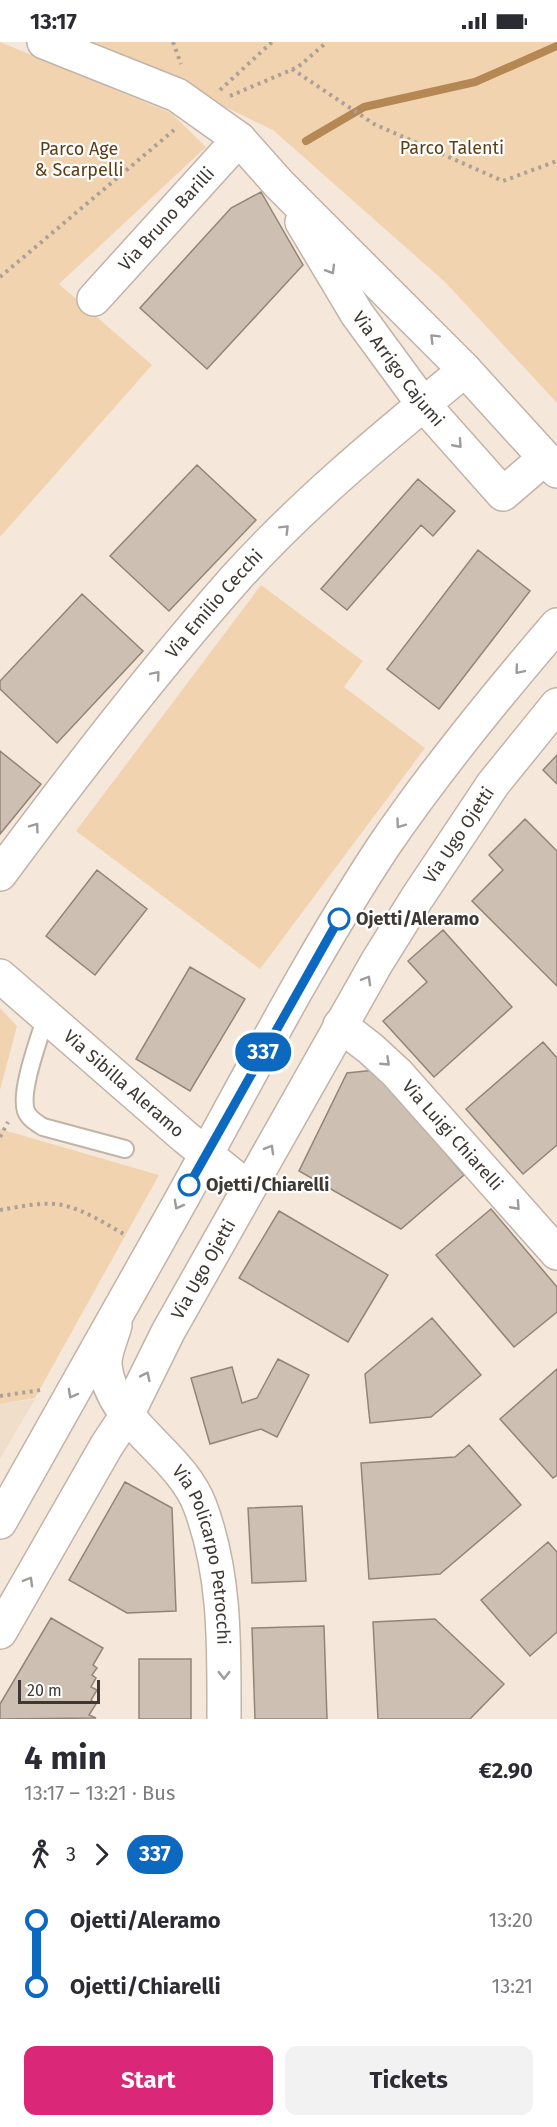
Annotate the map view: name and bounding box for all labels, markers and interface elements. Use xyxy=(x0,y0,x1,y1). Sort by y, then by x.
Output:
text: 13:17 xyxy=(30,8,77,35)
park label: Parco Talenti xyxy=(400,137,504,159)
park label: Parco Age & Scarpelli xyxy=(35,138,124,181)
street label: Via Bruno Barilli xyxy=(114,163,219,275)
one-way arrow xyxy=(323,264,335,274)
street label: Via Arrigo Cajumi xyxy=(348,307,449,431)
one-way arrow xyxy=(430,334,441,344)
one-way arrow xyxy=(451,437,462,448)
one-way arrow xyxy=(278,525,289,535)
street label: Via Emilio Cecchi xyxy=(161,545,268,663)
one-way arrow xyxy=(515,663,526,674)
one-way arrow xyxy=(148,671,159,682)
street label: Via Ugo Ojetti xyxy=(419,783,499,888)
one-way arrow xyxy=(396,817,407,828)
one-way arrow xyxy=(27,823,38,834)
marker: Ojetti/Aleramo xyxy=(328,908,350,930)
place label: Ojetti/Aleramo xyxy=(356,908,479,930)
one-way arrow xyxy=(359,976,371,986)
street label: Via Sibilla Aleramo xyxy=(59,1025,189,1142)
line badge: 337 xyxy=(228,1032,298,1072)
text: 337 xyxy=(247,1039,279,1065)
one-way arrow xyxy=(378,1054,389,1065)
street label: Via Luigi Chiarelli xyxy=(398,1076,507,1195)
one-way arrow xyxy=(263,1145,274,1155)
marker: Ojetti/Chiarelli xyxy=(178,1174,200,1196)
place label: Ojetti/Chiarelli xyxy=(206,1174,329,1196)
one-way arrow xyxy=(174,1199,185,1210)
one-way arrow xyxy=(509,1200,520,1210)
street label: Via Ugo Ojetti xyxy=(166,1215,240,1323)
one-way arrow xyxy=(139,1371,151,1382)
one-way arrow xyxy=(68,1388,79,1398)
street label: Via Policarpo Petrocchi xyxy=(167,1460,234,1645)
one-way arrow xyxy=(22,1577,33,1587)
one-way arrow xyxy=(218,1670,230,1679)
scale bar xyxy=(18,1677,100,1704)
text: 20 m xyxy=(27,1681,62,1700)
text: 4 min xyxy=(24,1738,107,1778)
text: €2.90 xyxy=(479,1757,533,1784)
text: 13:17 – 13:21 · Bus xyxy=(24,1781,175,1805)
icon: walk xyxy=(24,1838,57,1871)
icon: forward xyxy=(85,1838,118,1871)
text: 337 xyxy=(139,1841,171,1867)
text: 3 xyxy=(66,1842,76,1866)
text: Ojetti/Aleramo xyxy=(70,1907,221,1934)
text: 13:20 xyxy=(489,1908,533,1932)
text: Ojetti/Chiarelli xyxy=(70,1973,221,2000)
text: 13:21 xyxy=(492,1974,533,1998)
button: Start xyxy=(24,2046,273,2115)
button: Tickets xyxy=(285,2046,533,2115)

